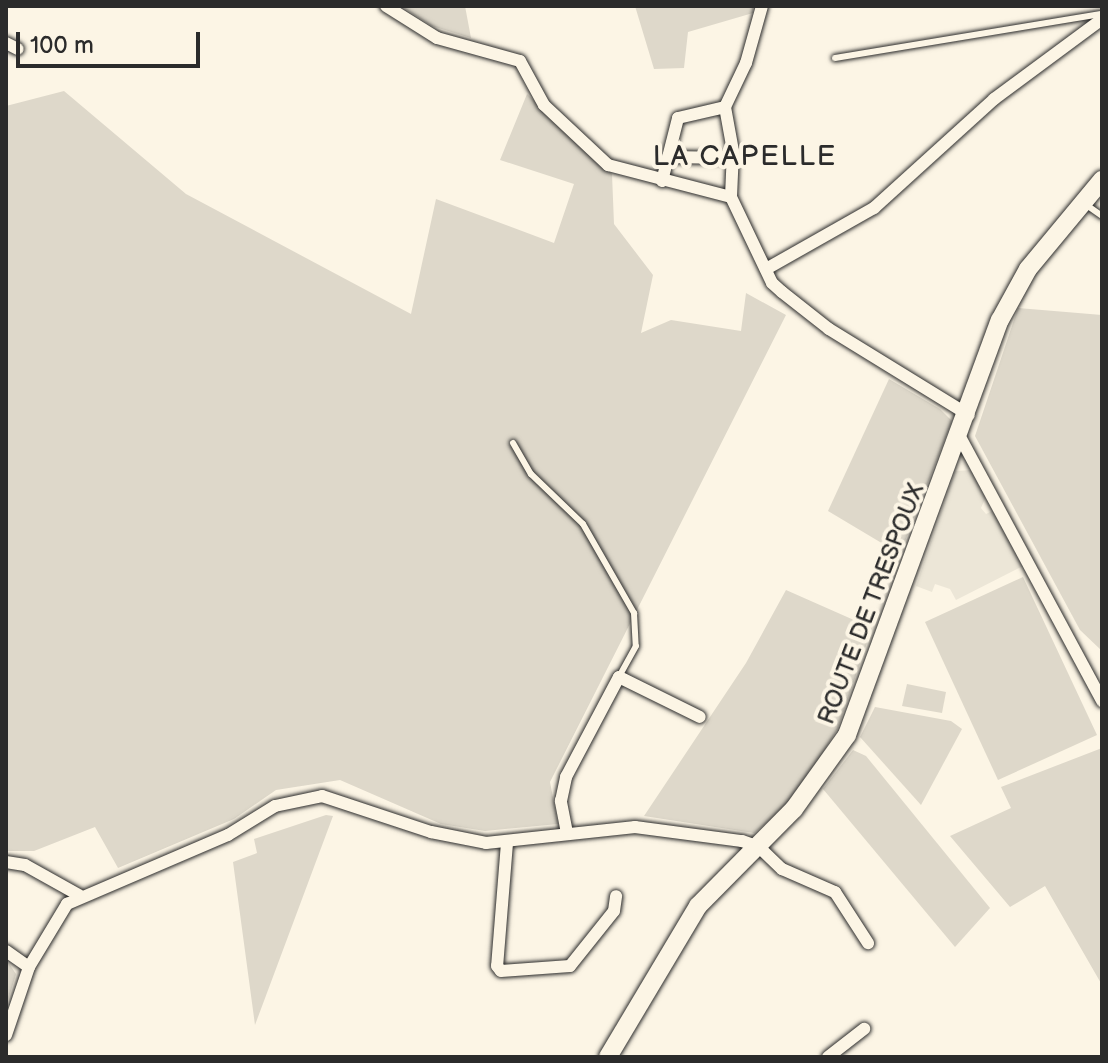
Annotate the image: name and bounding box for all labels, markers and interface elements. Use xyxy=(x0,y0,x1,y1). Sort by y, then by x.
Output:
scale bar xyxy=(20,16,204,66)
text: 100 m xyxy=(30,31,94,60)
district label: LA CAPELLE xyxy=(653,140,837,174)
street label: ROUTE DE TRESPOUX xyxy=(812,479,930,729)

